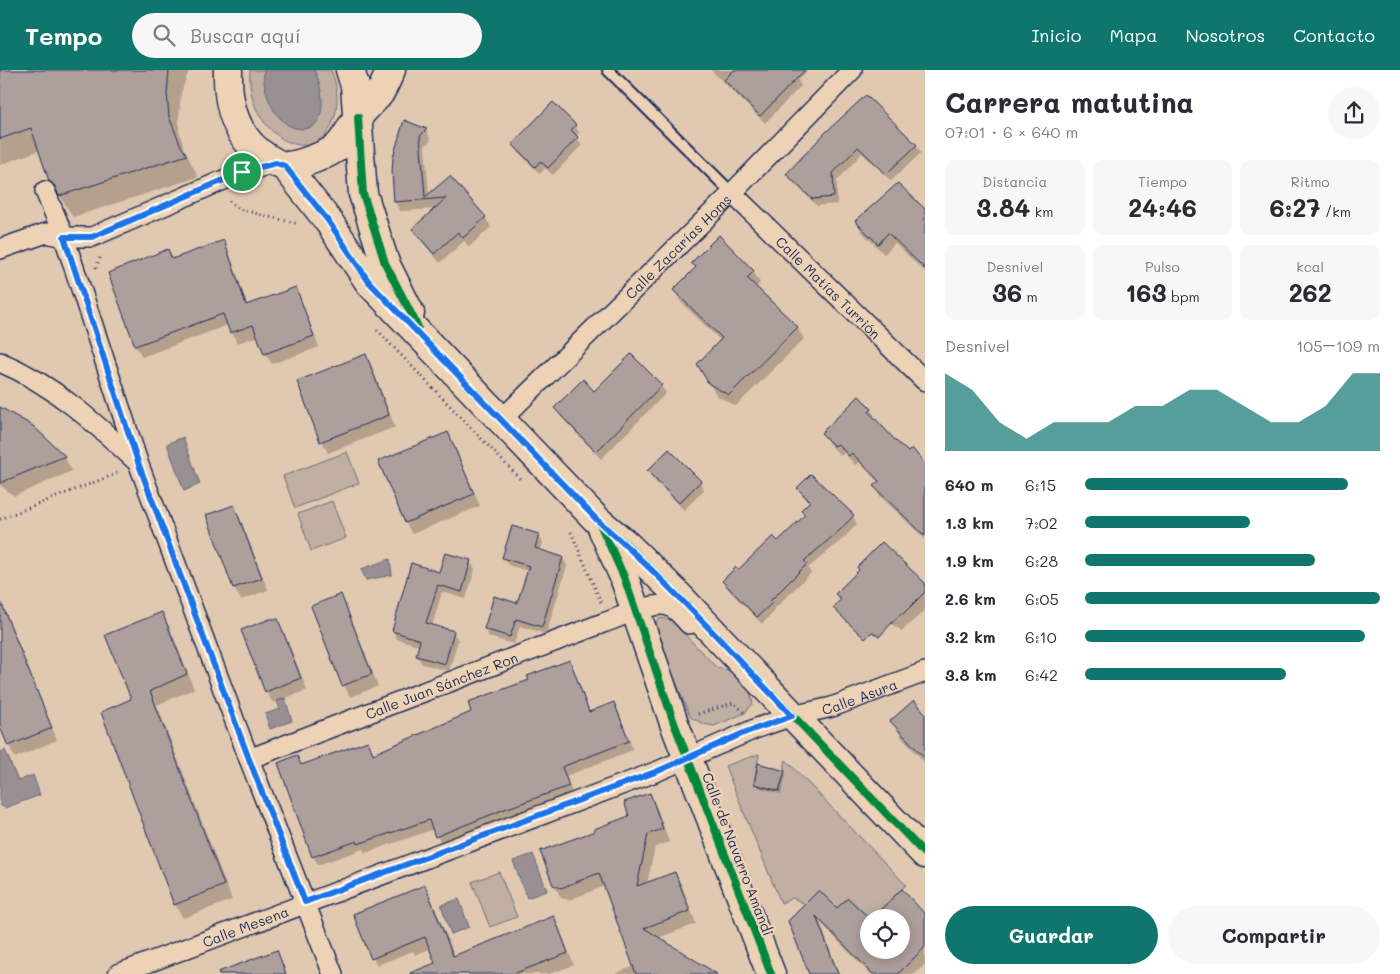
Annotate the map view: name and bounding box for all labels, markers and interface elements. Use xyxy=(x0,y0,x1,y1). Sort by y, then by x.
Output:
search box xyxy=(132,13,482,58)
text: Tempo xyxy=(25,20,102,51)
icon: search xyxy=(150,21,178,49)
text: Buscar aquí xyxy=(190,23,301,48)
text: Inicio xyxy=(1031,23,1082,47)
text: Mapa xyxy=(1110,23,1157,47)
text: Nosotros xyxy=(1185,23,1265,47)
text: Contacto xyxy=(1293,23,1375,47)
text: Carrera matutina xyxy=(945,84,1194,120)
button: share xyxy=(1328,87,1380,139)
text: 07:01 · 6 × 640 m xyxy=(945,121,1078,142)
pin xyxy=(221,151,263,193)
icon: arrive xyxy=(228,158,256,186)
text: Distancia xyxy=(983,172,1047,191)
text: Tiempo xyxy=(1138,172,1187,191)
text: Ritmo xyxy=(1291,172,1330,191)
street label: Calle Zacarías Homs xyxy=(621,190,735,303)
text: 3.84 xyxy=(976,191,1030,223)
text: 24:46 xyxy=(1128,191,1197,223)
text: 6:27 xyxy=(1269,191,1320,223)
text: km xyxy=(1030,202,1053,221)
text: /km xyxy=(1320,202,1351,221)
street label: Calle Matías Turrión xyxy=(772,232,885,343)
text: Desnivel xyxy=(986,257,1043,276)
text: Pulso xyxy=(1145,257,1180,276)
text: kcal xyxy=(1296,257,1324,276)
text: 36 xyxy=(992,276,1022,308)
text: 163 xyxy=(1125,276,1166,308)
text: 262 xyxy=(1289,276,1332,308)
text: m xyxy=(1022,287,1038,306)
text: bpm xyxy=(1166,287,1200,306)
text: Desnivel xyxy=(945,335,1010,356)
text: 105–109 m xyxy=(1296,335,1380,356)
text: 640 m xyxy=(945,474,994,495)
text: 6:15 xyxy=(1025,474,1056,495)
text: 1.3 km xyxy=(945,512,994,533)
text: 7:02 xyxy=(1025,512,1058,533)
text: 1.9 km xyxy=(945,550,994,571)
text: 6:28 xyxy=(1025,550,1058,571)
text: 2.6 km xyxy=(945,588,996,609)
text: 6:05 xyxy=(1025,588,1059,609)
text: 3.2 km xyxy=(945,626,996,647)
text: 6:10 xyxy=(1025,626,1057,647)
street label: Calle Juan Sánchez Ron xyxy=(362,647,520,723)
text: 3.8 km xyxy=(945,664,997,685)
text: 6:42 xyxy=(1025,664,1058,685)
street label: Calle Asura xyxy=(820,674,900,719)
street label: Calle de Navarro Amandi xyxy=(698,770,778,938)
street label: Calle Mesena xyxy=(199,901,291,951)
button: Guardar xyxy=(945,906,1158,964)
button: Compartir xyxy=(1168,906,1380,964)
map controls xyxy=(860,909,910,959)
button: locate xyxy=(860,909,910,959)

